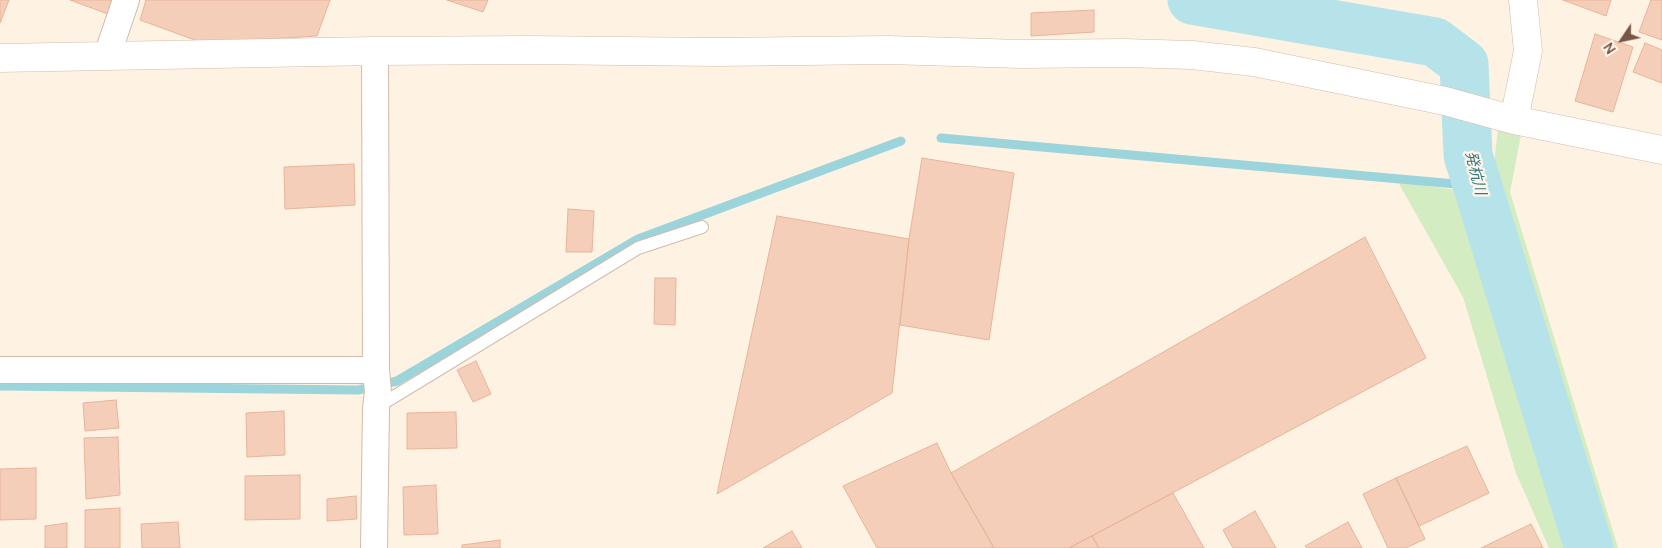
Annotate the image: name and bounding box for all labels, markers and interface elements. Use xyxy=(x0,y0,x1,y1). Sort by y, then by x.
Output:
north arrow xyxy=(1597,15,1647,65)
text: N xyxy=(1598,39,1620,58)
water label: 発杭川 xyxy=(1461,149,1489,197)

